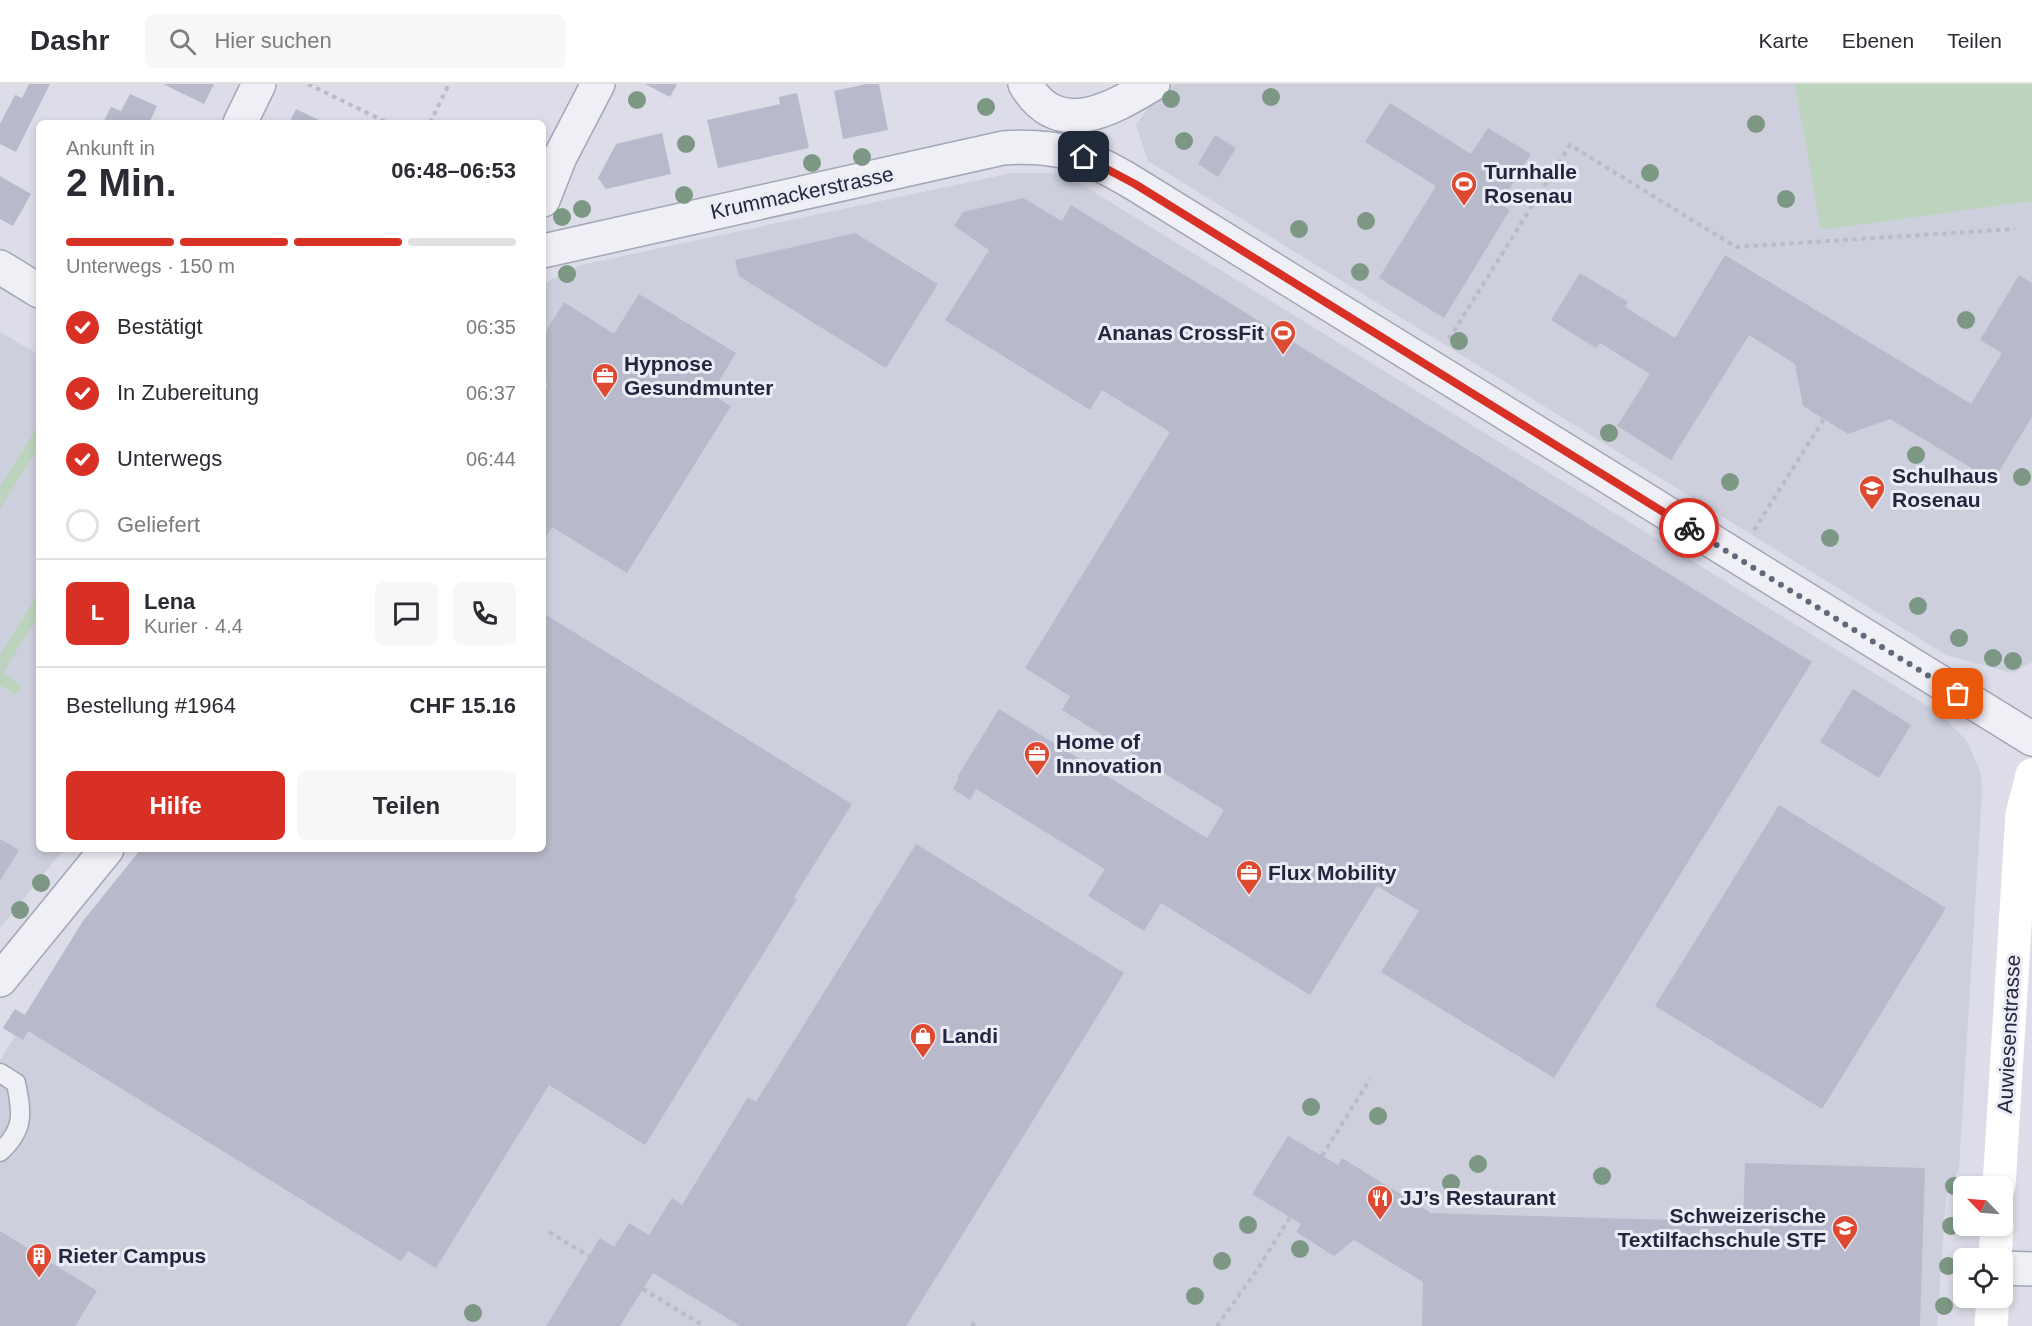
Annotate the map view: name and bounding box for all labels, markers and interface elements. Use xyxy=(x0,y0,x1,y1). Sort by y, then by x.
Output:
search box xyxy=(145,14,565,68)
text: Dashr xyxy=(30,25,109,56)
icon: search xyxy=(166,25,199,58)
text: Hier suchen xyxy=(214,28,332,53)
text: Karte xyxy=(1759,29,1809,52)
text: Ebenen xyxy=(1842,29,1914,52)
text: Teilen xyxy=(1947,29,2002,52)
pin xyxy=(1058,131,1109,182)
text: Ankunft in xyxy=(66,137,155,159)
icon: home xyxy=(1067,140,1100,173)
text: 06:48–06:53 xyxy=(391,158,516,183)
place label: Turnhalle Rosenau xyxy=(1484,160,1577,207)
text: 2 Min. xyxy=(66,161,177,204)
street label: Krummackerstrasse xyxy=(708,162,896,223)
sports icon: Turnhalle Rosenau xyxy=(1449,169,1479,207)
text: Unterwegs · 150 m xyxy=(66,255,235,277)
icon: check xyxy=(66,311,99,344)
text: Bestätigt xyxy=(117,314,203,339)
text: 06:35 xyxy=(466,316,516,338)
sports icon: Ananas CrossFit xyxy=(1268,318,1298,356)
place label: Ananas CrossFit xyxy=(1097,321,1264,344)
place label: Hypnose Gesundmunter xyxy=(624,352,773,399)
office icon: Hypnose Gesundmunter xyxy=(590,361,620,399)
icon: check xyxy=(66,377,99,410)
text: In Zubereitung xyxy=(117,380,259,405)
text: 06:37 xyxy=(466,382,516,404)
icon: check xyxy=(66,443,99,476)
text: Unterwegs xyxy=(117,446,222,471)
text: 06:44 xyxy=(466,448,516,470)
place label: Schulhaus Rosenau xyxy=(1892,464,1998,511)
school or university icon: Schulhaus Rosenau xyxy=(1857,473,1887,511)
courier xyxy=(1659,498,1719,558)
text: Geliefert xyxy=(117,512,200,537)
icon: bike xyxy=(1673,512,1706,545)
button: chat xyxy=(375,582,438,645)
button: phone xyxy=(453,582,516,645)
text: Lena xyxy=(144,589,195,614)
text: L xyxy=(91,600,104,625)
text: Kurier · 4.4 xyxy=(144,615,243,637)
pin xyxy=(1932,668,1983,719)
icon: bag xyxy=(1941,677,1974,710)
text: Bestellung #1964 xyxy=(66,693,236,718)
text: CHF 15.16 xyxy=(410,693,516,718)
place label: Home of Innovation xyxy=(1056,730,1162,777)
office icon: Home of Innovation xyxy=(1022,739,1052,777)
button: Hilfe xyxy=(66,771,285,840)
button: Teilen xyxy=(297,771,516,840)
office icon: Flux Mobility xyxy=(1234,858,1264,896)
place label: Flux Mobility xyxy=(1268,861,1397,884)
street label: Auwiesenstrasse xyxy=(1993,954,2024,1114)
shop icon: Landi xyxy=(908,1021,938,1059)
place label: Landi xyxy=(942,1024,998,1047)
north arrow xyxy=(1953,1176,2013,1236)
map controls xyxy=(1953,1176,2013,1308)
restaurant icon: JJ’s Restaurant xyxy=(1365,1183,1395,1221)
place label: JJ’s Restaurant xyxy=(1400,1186,1556,1209)
place label: Schweizerische Textilfachschule STF xyxy=(1618,1204,1826,1251)
school or university icon: Schweizerische Textilfachschule STF xyxy=(1830,1213,1860,1251)
building icon: Rieter Campus xyxy=(24,1241,54,1279)
place label: Rieter Campus xyxy=(58,1244,206,1267)
button: locate xyxy=(1953,1248,2013,1308)

